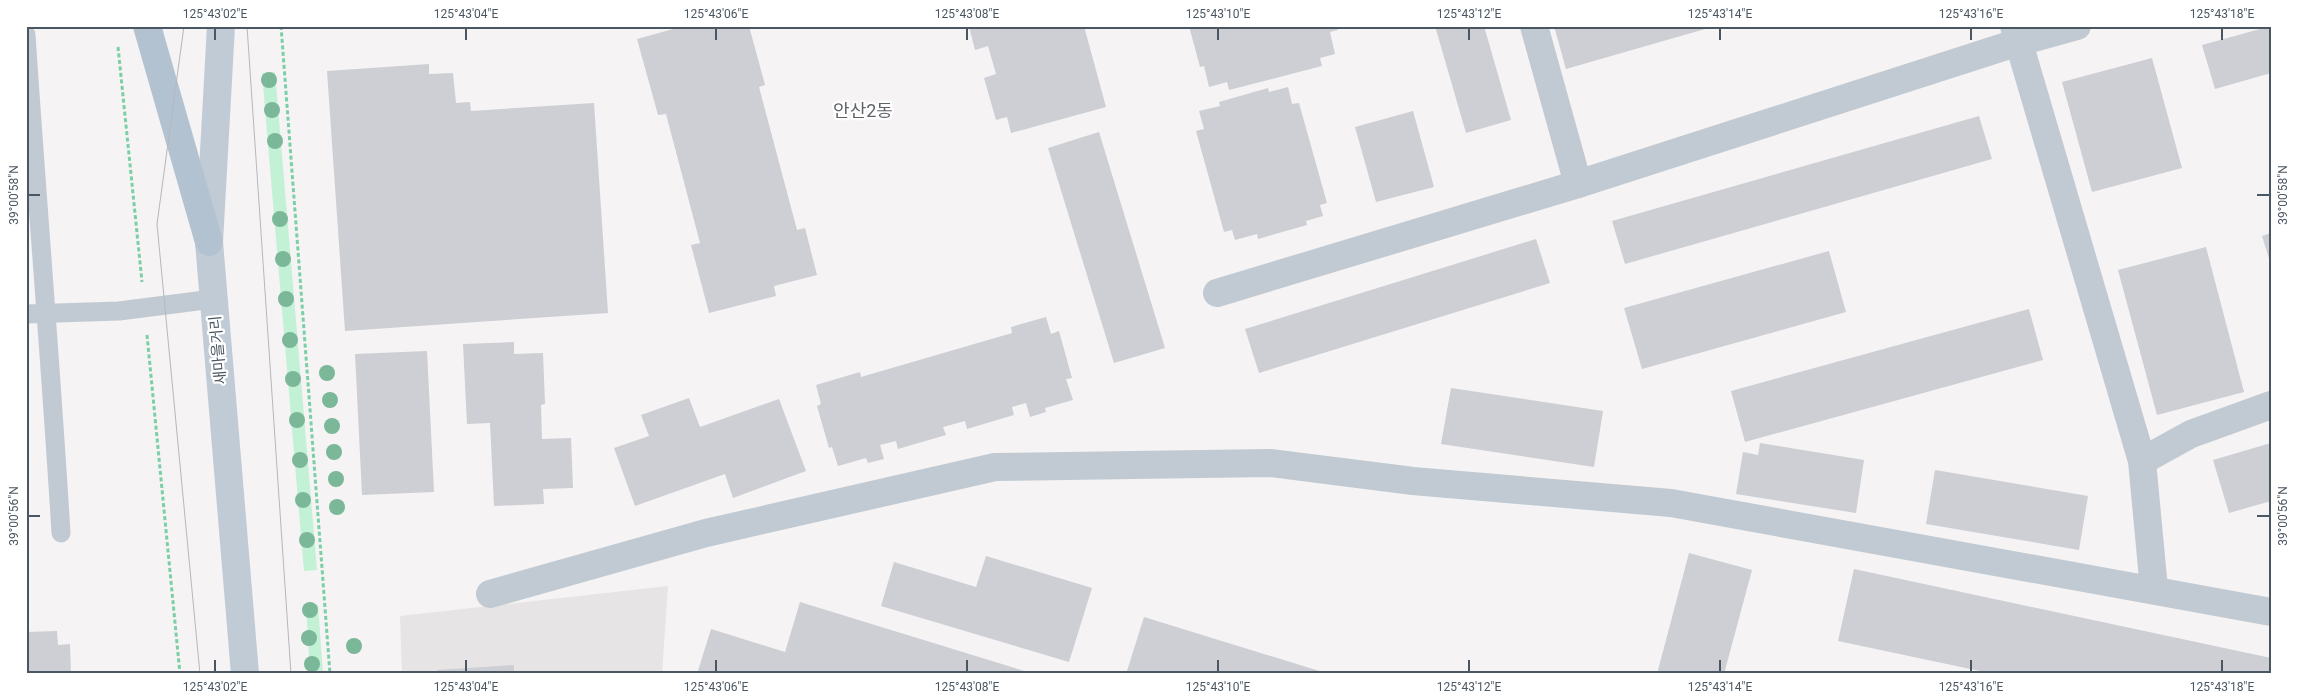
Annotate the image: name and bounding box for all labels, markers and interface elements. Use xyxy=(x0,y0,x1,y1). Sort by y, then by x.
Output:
text: 125°43'02"E xyxy=(183,7,247,21)
text: 125°43'04"E xyxy=(434,7,498,21)
text: 125°43'06"E xyxy=(684,7,748,21)
text: 125°43'08"E xyxy=(935,7,999,21)
text: 125°43'10"E xyxy=(1186,7,1250,21)
text: 125°43'12"E xyxy=(1437,7,1501,21)
text: 125°43'14"E xyxy=(1688,7,1752,21)
text: 125°43'16"E xyxy=(1939,7,2003,21)
text: 125°43'18"E xyxy=(2190,7,2254,21)
district label: 안산2동 xyxy=(833,100,893,121)
text: 39°00'58"N xyxy=(7,165,21,225)
text: 39°00'58"N xyxy=(2276,165,2290,225)
street label: 새마을거리 xyxy=(206,315,230,385)
text: 39°00'56"N xyxy=(7,486,21,546)
text: 39°00'56"N xyxy=(2276,486,2290,546)
text: 125°43'02"E xyxy=(183,680,247,694)
text: 125°43'04"E xyxy=(434,680,498,694)
text: 125°43'06"E xyxy=(684,680,748,694)
text: 125°43'08"E xyxy=(935,680,999,694)
text: 125°43'10"E xyxy=(1186,680,1250,694)
text: 125°43'12"E xyxy=(1437,680,1501,694)
text: 125°43'14"E xyxy=(1688,680,1752,694)
text: 125°43'16"E xyxy=(1939,680,2003,694)
text: 125°43'18"E xyxy=(2190,680,2254,694)

